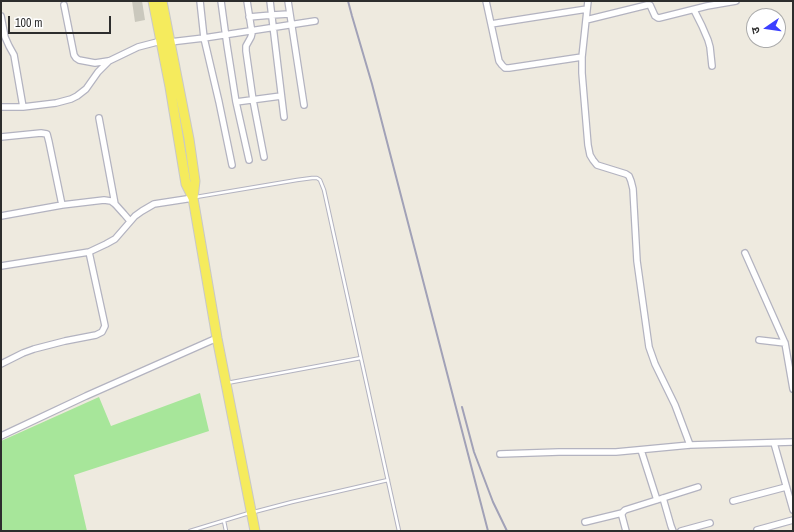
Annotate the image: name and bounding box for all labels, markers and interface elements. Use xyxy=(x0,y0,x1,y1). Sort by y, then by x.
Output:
scale bar xyxy=(10,8,113,34)
north arrow xyxy=(746,8,786,48)
text: 100 m xyxy=(15,15,42,31)
text: उ xyxy=(748,26,763,35)

